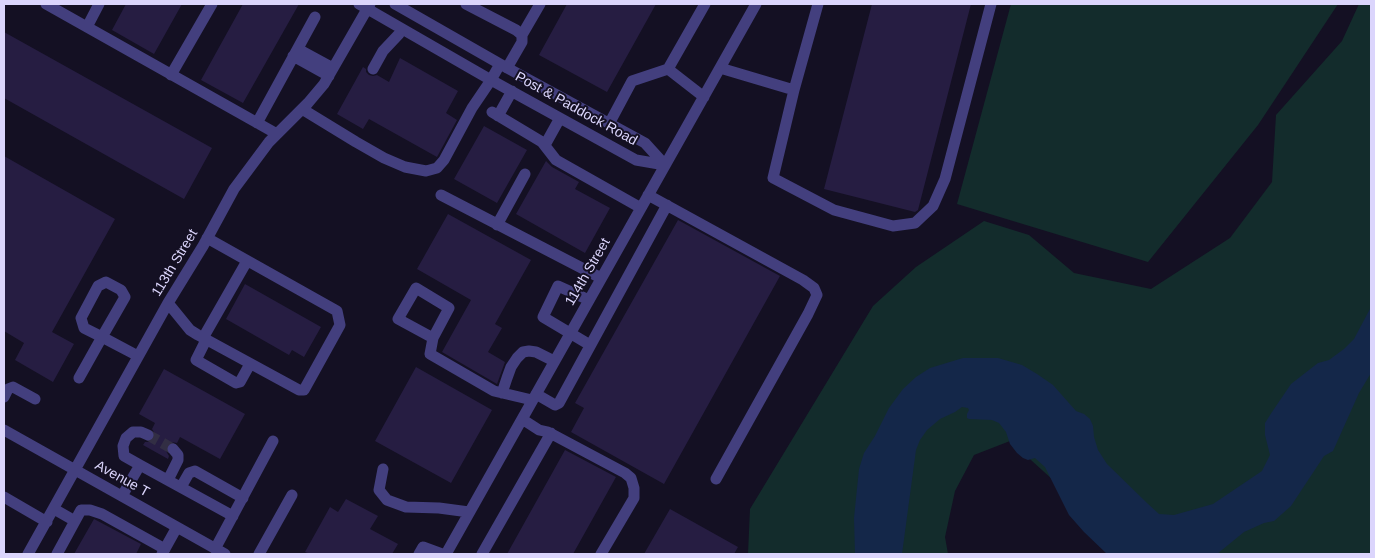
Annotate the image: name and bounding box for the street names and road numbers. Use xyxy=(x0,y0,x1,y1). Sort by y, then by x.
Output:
street label: Post & Paddock Road xyxy=(512,68,640,150)
street label: 113th Street xyxy=(148,226,202,300)
street label: 114th Street xyxy=(562,235,614,309)
street label: Avenue T xyxy=(92,457,152,501)

